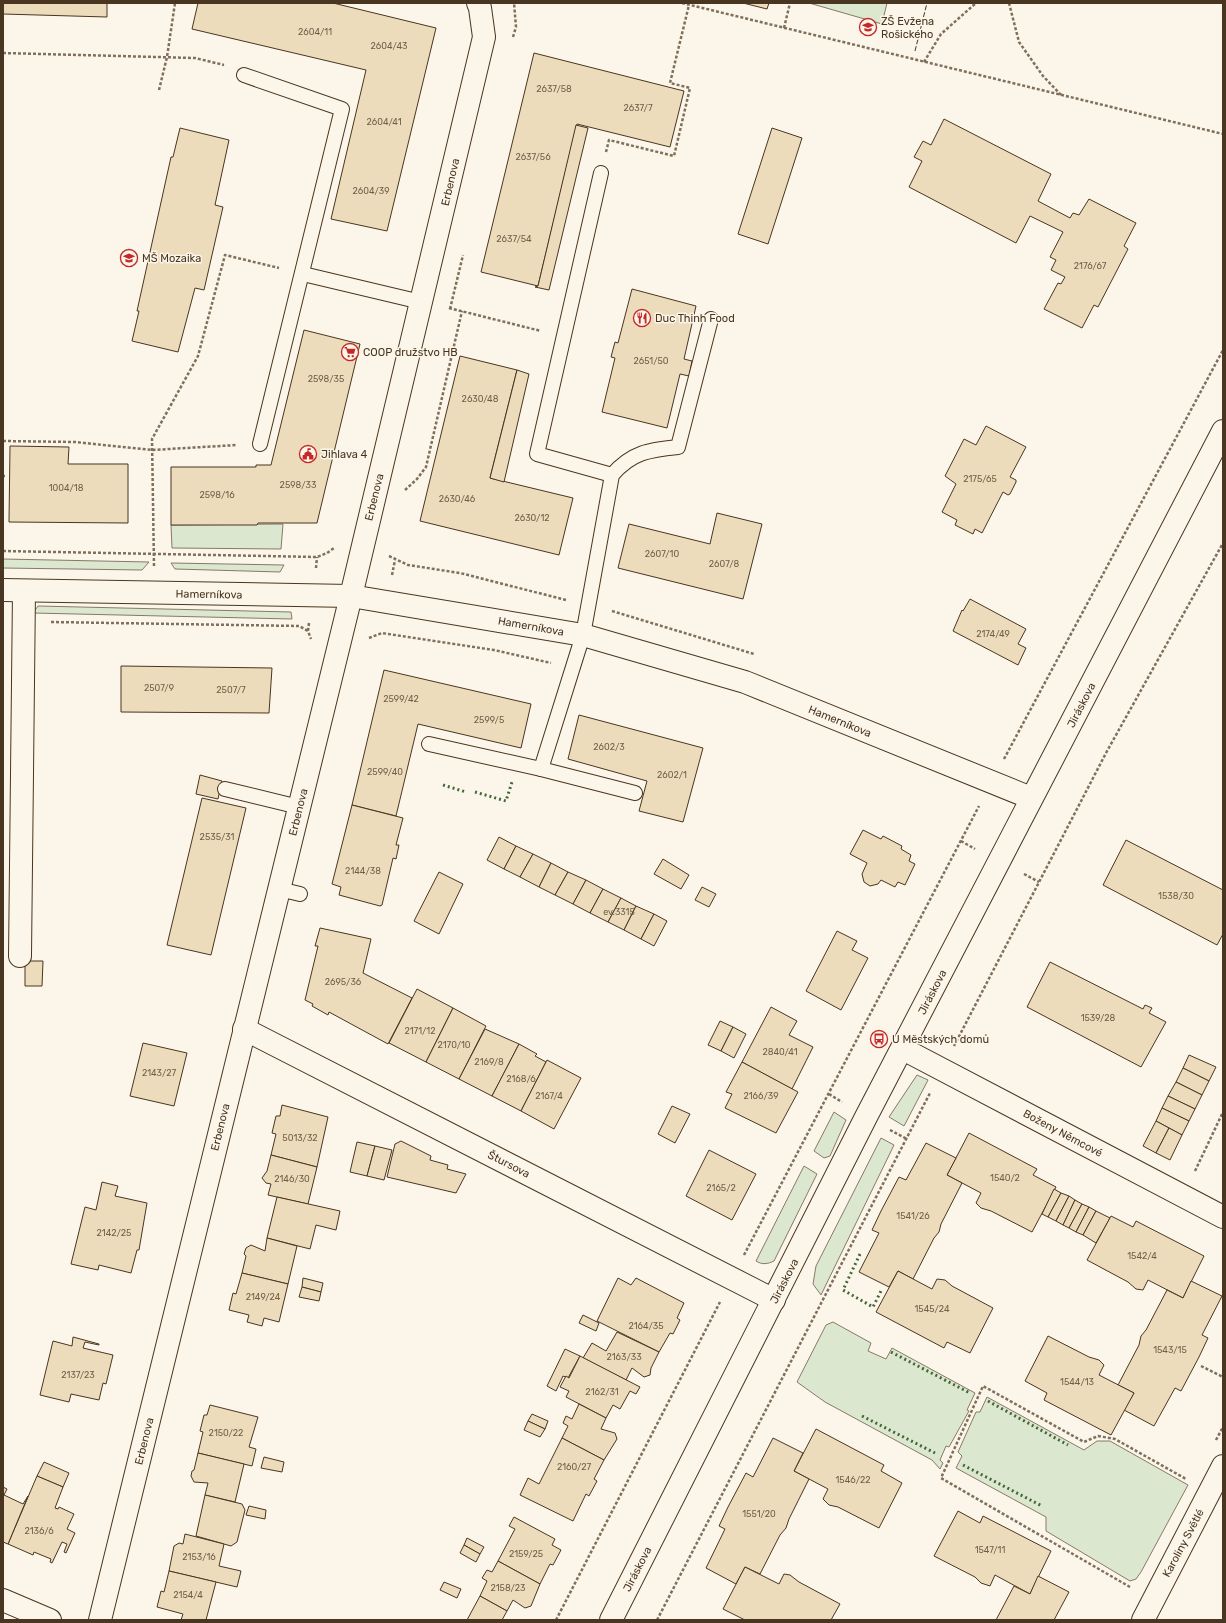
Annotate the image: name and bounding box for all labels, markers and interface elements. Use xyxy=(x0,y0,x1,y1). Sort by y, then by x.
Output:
place label: ZŠ Evžena Rošického xyxy=(881,15,934,41)
school or university icon: ZŠ Evžena Rošického xyxy=(858,17,878,37)
house number: 2604/11 xyxy=(298,27,332,37)
house number: 2604/43 xyxy=(371,41,407,51)
house number: 2637/58 xyxy=(536,84,572,94)
house number: 2637/7 xyxy=(623,103,653,113)
house number: 2604/41 xyxy=(366,117,402,127)
house number: 2637/56 xyxy=(515,152,551,162)
street label: Erbenova xyxy=(439,157,462,207)
house number: 2604/39 xyxy=(352,186,390,196)
house number: 2637/54 xyxy=(496,234,532,244)
school or university icon: MŠ Mozaika xyxy=(119,248,139,268)
place label: MŠ Mozaika xyxy=(142,252,201,265)
house number: 2176/67 xyxy=(1074,261,1107,271)
restaurant icon: Duc Thinh Food xyxy=(632,308,652,328)
place label: Duc Thinh Food xyxy=(655,312,735,325)
supermarket icon: COOP družstvo HB xyxy=(340,342,360,362)
place label: COOP družstvo HB xyxy=(363,346,458,359)
house number: 2651/50 xyxy=(633,356,669,366)
house number: 2598/35 xyxy=(308,374,344,384)
house number: 2630/48 xyxy=(462,394,499,404)
public building icon: Jihlava 4 xyxy=(298,444,318,464)
place label: Jihlava 4 xyxy=(321,448,368,461)
street label: Erbenova xyxy=(362,472,387,522)
house number: 2175/65 xyxy=(963,474,997,484)
house number: 2598/33 xyxy=(280,480,316,490)
house number: 1004/18 xyxy=(49,483,84,493)
house number: 2598/16 xyxy=(199,490,235,500)
house number: 2630/46 xyxy=(439,494,476,504)
house number: 2630/12 xyxy=(514,513,550,523)
house number: 2607/10 xyxy=(645,549,679,559)
house number: 2607/8 xyxy=(709,559,739,569)
street label: Hamerníkova xyxy=(175,587,243,602)
street label: Hamerníkova xyxy=(497,614,565,639)
house number: 2174/49 xyxy=(976,629,1010,639)
street label: Jiráskova xyxy=(1065,681,1098,730)
house number: 2507/9 xyxy=(144,683,174,693)
house number: 2507/7 xyxy=(216,685,246,695)
house number: 2599/42 xyxy=(383,694,419,704)
street label: Hamerníkova xyxy=(806,703,873,740)
house number: 2599/5 xyxy=(474,715,504,725)
house number: 2602/3 xyxy=(593,742,625,752)
house number: 2599/40 xyxy=(367,767,403,777)
house number: 2602/1 xyxy=(657,770,687,780)
street label: Erbenova xyxy=(286,787,311,837)
house number: 2535/31 xyxy=(200,832,235,842)
house number: 2144/38 xyxy=(345,866,381,876)
house number: 1538/30 xyxy=(1158,891,1194,901)
house number: ev.3315 xyxy=(603,907,635,917)
street label: Jiráskova xyxy=(916,968,949,1017)
house number: 2695/36 xyxy=(325,977,362,987)
house number: 1539/28 xyxy=(1081,1013,1116,1023)
house number: 2171/12 xyxy=(404,1026,436,1036)
bus stop icon: U Městských domů xyxy=(869,1029,889,1049)
place label: U Městských domů xyxy=(892,1033,989,1046)
house number: 2170/10 xyxy=(437,1040,471,1050)
house number: 2840/41 xyxy=(762,1047,798,1057)
house number: 2169/8 xyxy=(474,1057,504,1067)
house number: 2143/27 xyxy=(142,1068,176,1078)
house number: 2168/6 xyxy=(506,1074,536,1084)
house number: 2167/4 xyxy=(535,1091,563,1101)
house number: 2166/39 xyxy=(743,1091,779,1101)
street label: Erbenova xyxy=(208,1102,233,1152)
street label: Boženy Němcové xyxy=(1021,1107,1105,1160)
house number: 5013/32 xyxy=(282,1133,318,1143)
street label: Štursova xyxy=(486,1148,532,1181)
house number: 1540/2 xyxy=(990,1173,1020,1183)
house number: 2146/30 xyxy=(274,1174,310,1184)
house number: 2165/2 xyxy=(706,1183,736,1193)
house number: 1541/26 xyxy=(896,1211,930,1221)
house number: 2142/25 xyxy=(97,1228,131,1238)
house number: 1542/4 xyxy=(1127,1251,1157,1261)
street label: Jiráskova xyxy=(768,1257,801,1306)
house number: 2149/24 xyxy=(246,1292,281,1302)
house number: 1545/24 xyxy=(914,1304,950,1314)
house number: 2164/35 xyxy=(628,1321,664,1331)
house number: 1543/15 xyxy=(1153,1345,1187,1355)
house number: 2163/33 xyxy=(606,1352,642,1362)
house number: 2137/23 xyxy=(61,1370,95,1380)
house number: 1544/13 xyxy=(1060,1377,1094,1387)
house number: 2162/31 xyxy=(585,1387,619,1397)
street label: Erbenova xyxy=(132,1416,157,1466)
house number: 2150/22 xyxy=(209,1428,243,1438)
house number: 2160/27 xyxy=(557,1462,591,1472)
house number: 1546/22 xyxy=(836,1475,870,1485)
street label: Karoliny Světlé xyxy=(1160,1507,1207,1580)
house number: 1551/20 xyxy=(742,1509,776,1519)
house number: 2136/6 xyxy=(24,1526,54,1536)
street label: Jiráskova xyxy=(621,1545,654,1594)
house number: 1547/11 xyxy=(975,1545,1005,1555)
house number: 2159/25 xyxy=(509,1549,543,1559)
house number: 2153/16 xyxy=(182,1552,216,1562)
house number: 2158/23 xyxy=(490,1583,526,1593)
house number: 2154/4 xyxy=(173,1590,203,1600)

